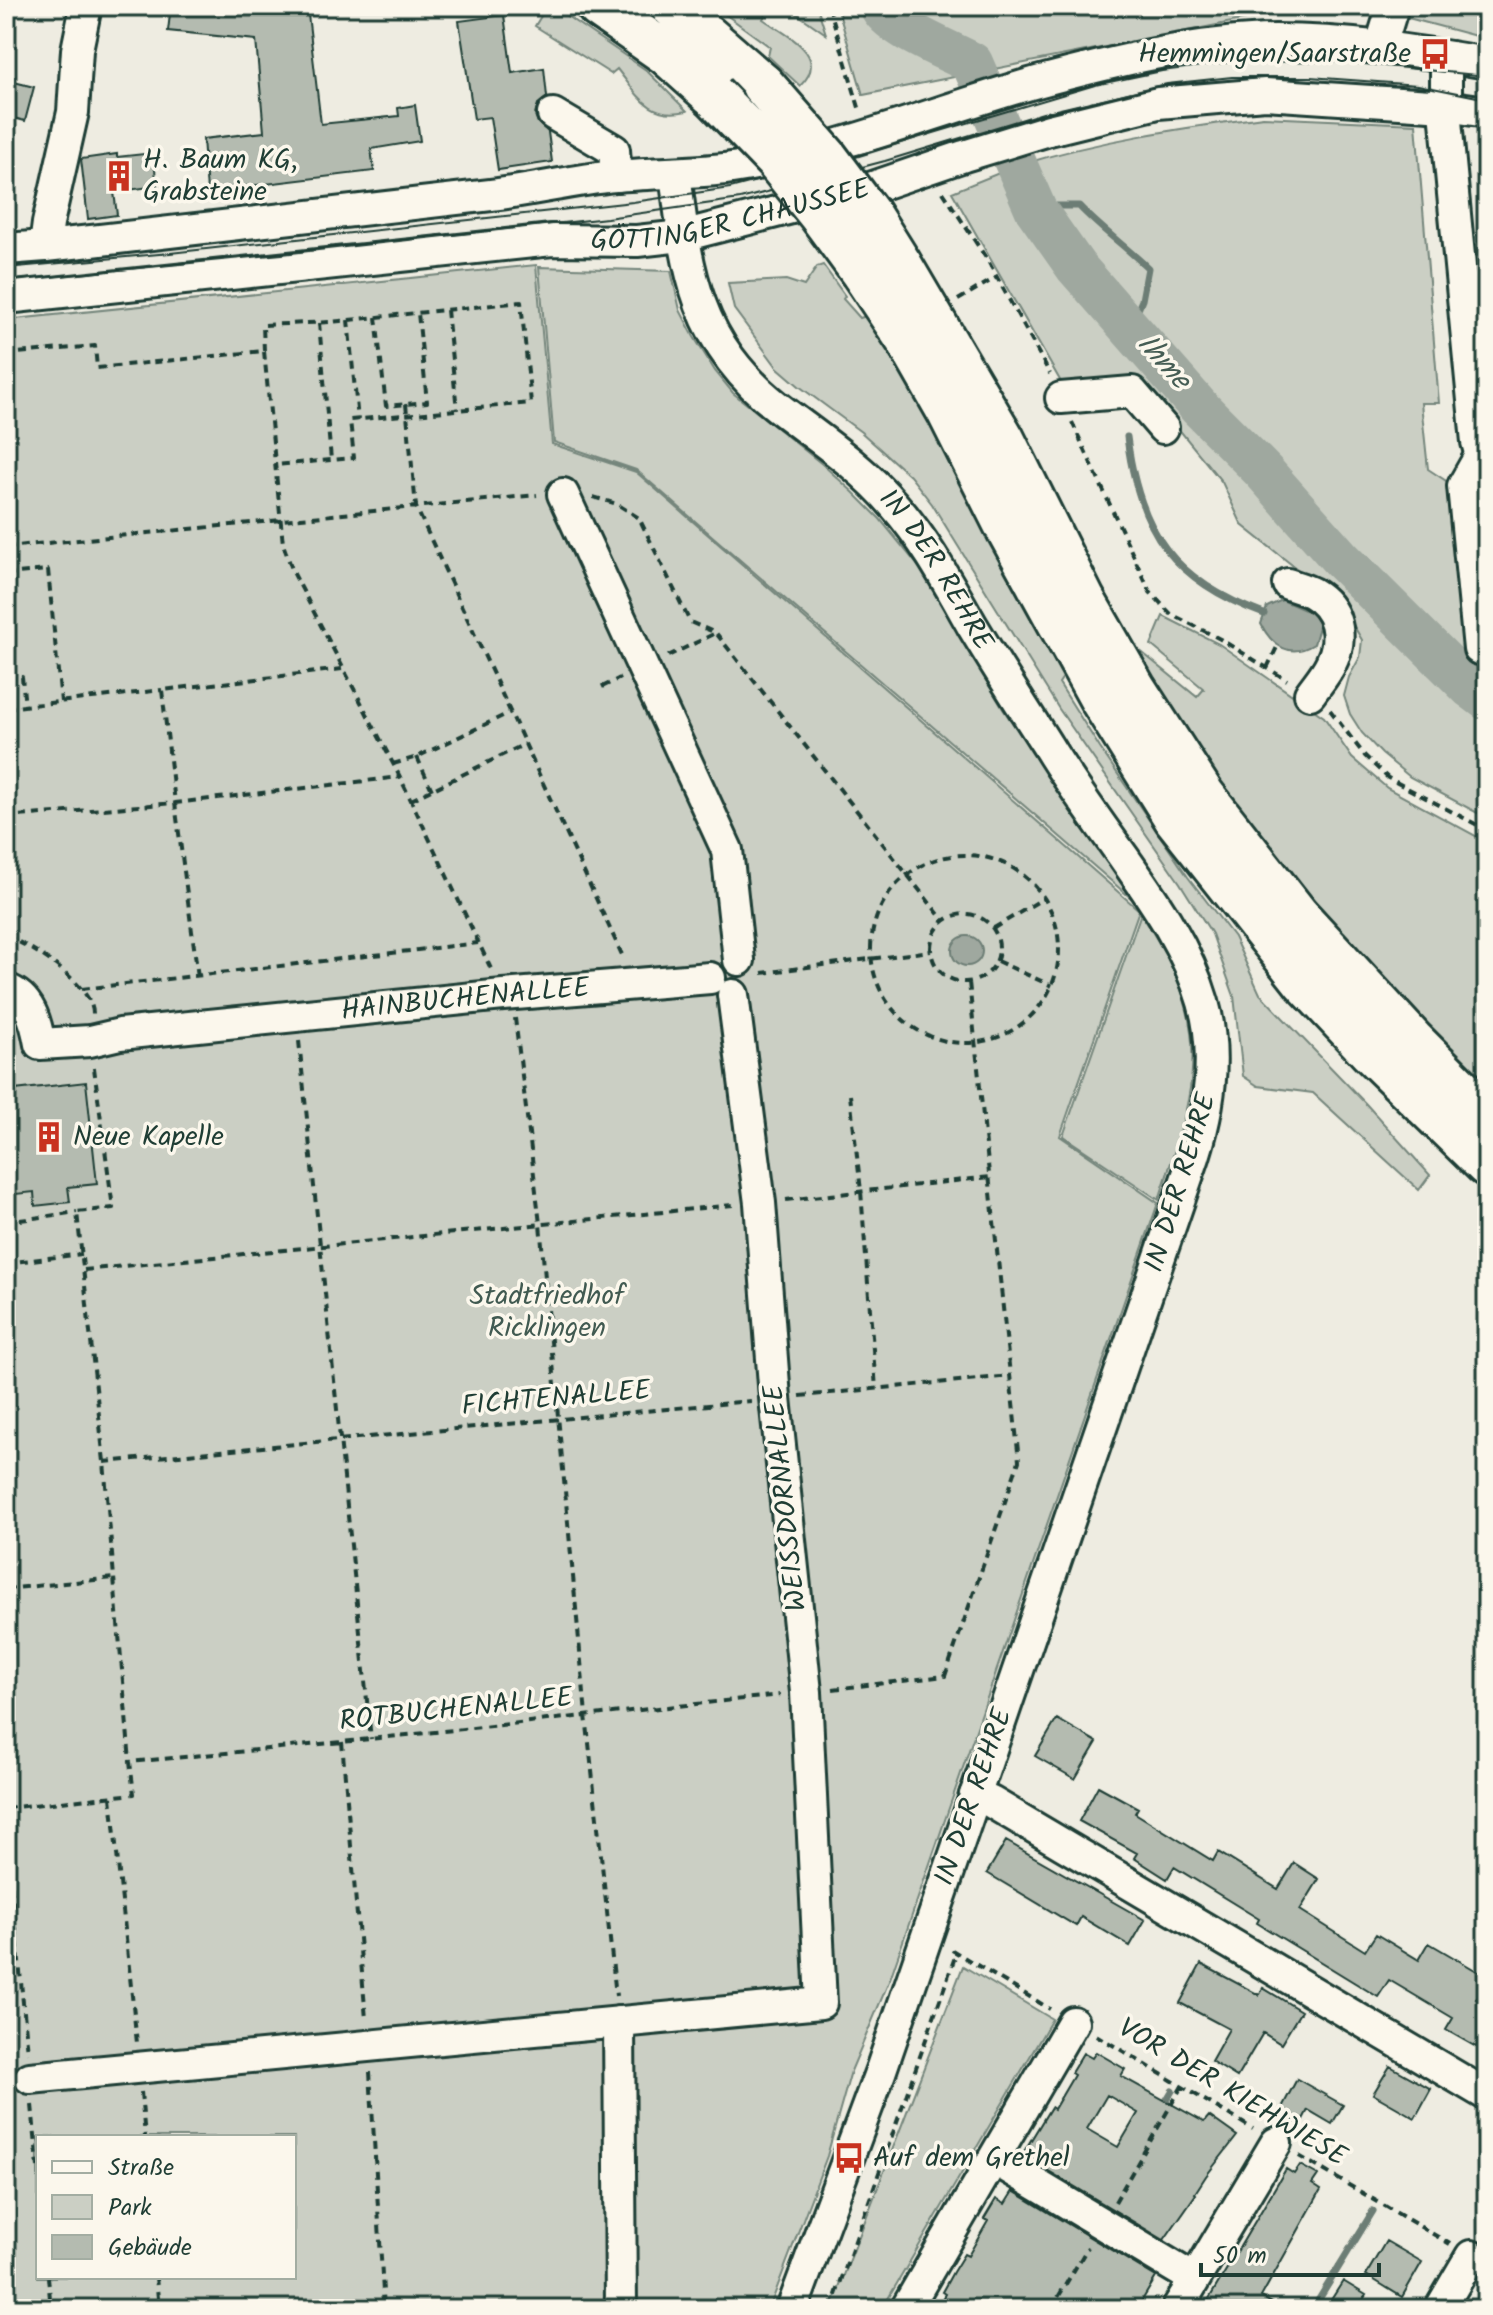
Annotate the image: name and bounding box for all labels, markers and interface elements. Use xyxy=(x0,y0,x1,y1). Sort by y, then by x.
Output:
place label: Hemmingen/Saarstraße xyxy=(1138,32,1411,77)
bus stop icon: Hemmingen/Saarstraße xyxy=(1418,37,1452,71)
place label: H. Baum KG, Grabsteine xyxy=(143,138,298,215)
building icon: H. Baum KG, Grabsteine xyxy=(102,159,136,193)
street label: GÖTTINGER CHAUSSEE xyxy=(590,166,875,264)
water label: Ihme xyxy=(1124,323,1204,403)
street label: IN DER REHRE xyxy=(867,478,1005,660)
street label: HAINBUCHENALLEE xyxy=(339,965,592,1034)
street label: IN DER REHRE xyxy=(1132,1087,1230,1278)
place label: Neue Kapelle xyxy=(73,1115,224,1160)
building icon: Neue Kapelle xyxy=(32,1120,66,1154)
park label: Stadtfriedhof Ricklingen xyxy=(470,1274,627,1351)
street label: FICHTENALLEE xyxy=(460,1368,653,1430)
street label: WEISSDORNALLEE xyxy=(752,1382,820,1614)
street label: ROTBUCHENALLEE xyxy=(337,1675,575,1745)
street label: IN DER REHRE xyxy=(923,1702,1026,1892)
street label: VOR DER KIEHWIESE xyxy=(1109,2007,1356,2180)
legend xyxy=(36,2135,296,2279)
place label: Auf dem Grethel xyxy=(873,2136,1070,2181)
bus stop icon: Auf dem Grethel xyxy=(832,2141,866,2175)
text: Straße xyxy=(108,2149,174,2188)
text: Park xyxy=(108,2189,152,2228)
scale bar xyxy=(1201,2227,1379,2277)
text: Gebäude xyxy=(108,2229,192,2268)
text: 50 m xyxy=(1213,2237,1267,2276)

